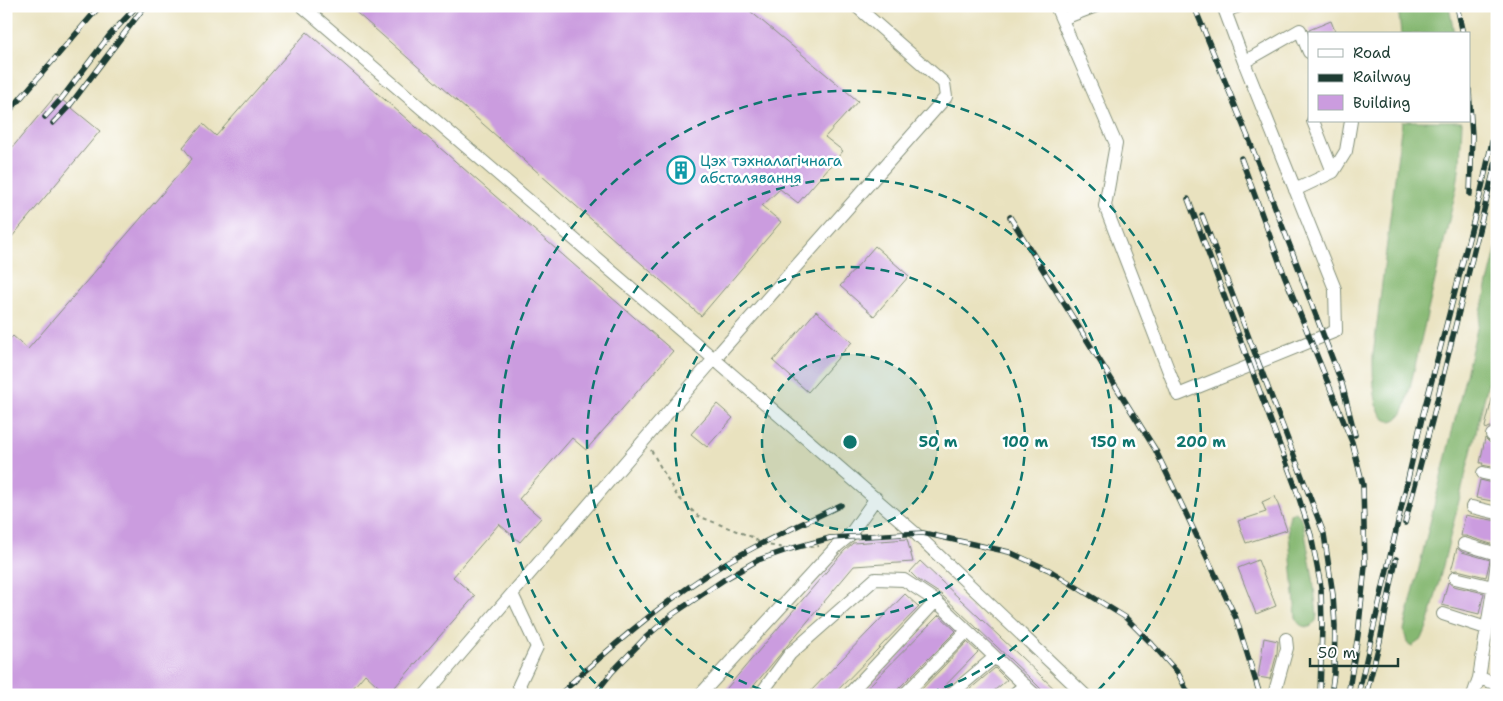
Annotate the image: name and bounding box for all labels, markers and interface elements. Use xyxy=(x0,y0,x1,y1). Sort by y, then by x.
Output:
legend xyxy=(1308,32,1470,122)
text: Road xyxy=(1353,43,1391,63)
text: Railway xyxy=(1353,67,1411,87)
text: Building xyxy=(1353,93,1410,113)
place label: Цэх тэхналагічнага абсталявання xyxy=(700,151,843,188)
building icon: Цэх тэхналагічнага абсталявання xyxy=(666,155,696,185)
text: 50 m xyxy=(919,432,958,452)
text: 100 m xyxy=(1002,432,1048,452)
text: 150 m xyxy=(1090,432,1136,452)
text: 200 m xyxy=(1176,432,1226,452)
centre of rings xyxy=(841,433,859,451)
scale bar xyxy=(1310,636,1398,668)
text: 50 m xyxy=(1318,643,1356,663)

